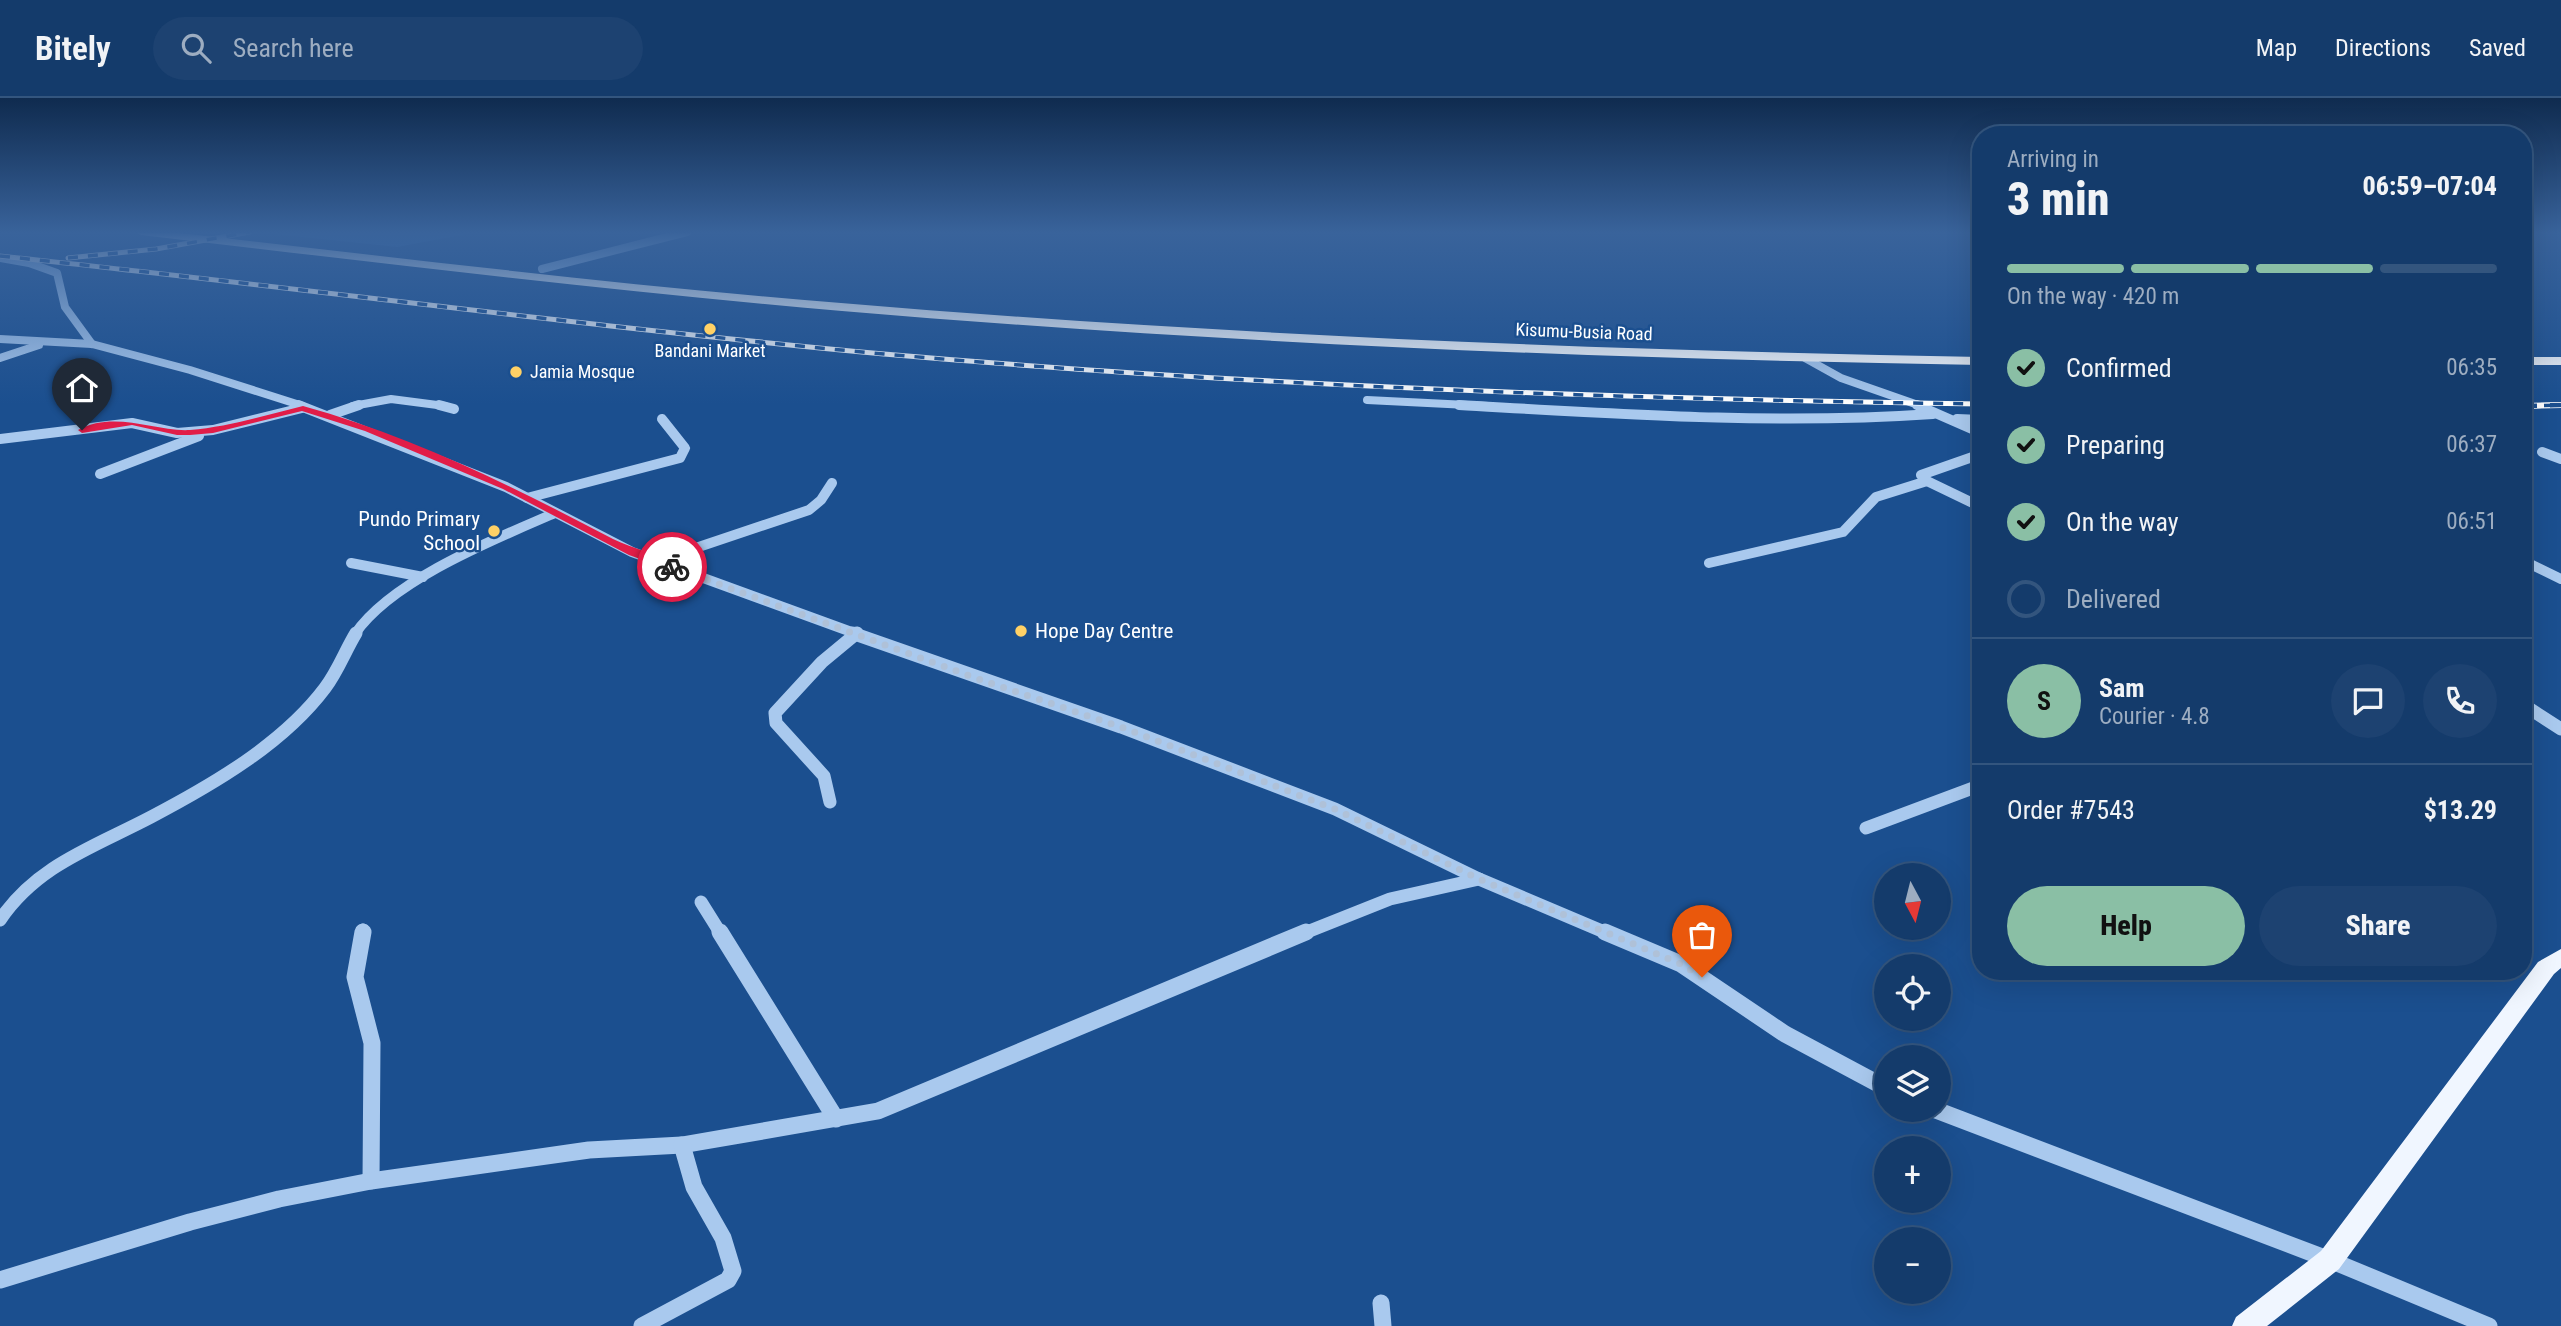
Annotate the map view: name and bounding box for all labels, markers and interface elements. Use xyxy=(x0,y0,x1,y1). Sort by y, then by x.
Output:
search box xyxy=(153,17,643,80)
text: Bitely xyxy=(35,29,111,68)
icon: search xyxy=(177,29,215,67)
text: Search here xyxy=(233,33,354,63)
text: Map xyxy=(2256,34,2297,62)
text: Directions xyxy=(2335,34,2431,62)
text: Saved xyxy=(2469,34,2526,62)
text: Arriving in xyxy=(2007,146,2099,173)
text: 06:59–07:04 xyxy=(2363,171,2497,201)
text: 3 min xyxy=(2007,172,2110,226)
text: On the way · 420 m xyxy=(2007,283,2179,310)
street label: Kisumu-Busia Road xyxy=(1515,319,1653,344)
marker: Bandani Market xyxy=(702,321,718,337)
place label: Bandani Market xyxy=(654,340,766,361)
icon: check xyxy=(2007,349,2045,387)
text: Confirmed xyxy=(2066,353,2172,383)
text: 06:35 xyxy=(2446,354,2497,381)
pin xyxy=(52,358,112,430)
place label: Jamia Mosque xyxy=(530,361,635,382)
marker: Jamia Mosque xyxy=(508,364,524,380)
icon: home xyxy=(63,369,101,407)
icon: check xyxy=(2007,426,2045,464)
text: Preparing xyxy=(2066,430,2165,460)
text: 06:37 xyxy=(2446,431,2497,458)
icon: check xyxy=(2007,503,2045,541)
place label: Pundo Primary School xyxy=(358,507,480,555)
text: On the way xyxy=(2066,507,2179,537)
text: 06:51 xyxy=(2446,508,2497,535)
marker: Pundo Primary School xyxy=(486,523,502,539)
courier xyxy=(637,532,707,602)
icon: bike xyxy=(653,548,691,586)
text: Delivered xyxy=(2066,584,2161,614)
place label: Hope Day Centre xyxy=(1035,619,1173,643)
marker: Hope Day Centre xyxy=(1013,623,1029,639)
button: chat xyxy=(2331,664,2405,738)
button: phone xyxy=(2423,664,2497,738)
text: Sam xyxy=(2099,673,2145,703)
text: S xyxy=(2037,686,2051,716)
text: Courier · 4.8 xyxy=(2099,703,2210,730)
text: Order #7543 xyxy=(2007,795,2135,825)
text: $13.29 xyxy=(2424,795,2497,825)
north arrow xyxy=(1874,863,1951,940)
map controls xyxy=(1874,863,1951,1304)
button: Help xyxy=(2007,886,2245,966)
button: Share xyxy=(2259,886,2497,966)
pin xyxy=(1672,905,1732,977)
icon: bag xyxy=(1683,916,1721,954)
button: locate xyxy=(1874,954,1951,1031)
button: layers xyxy=(1874,1045,1951,1122)
button: + xyxy=(1874,1136,1951,1213)
button: − xyxy=(1874,1227,1951,1304)

